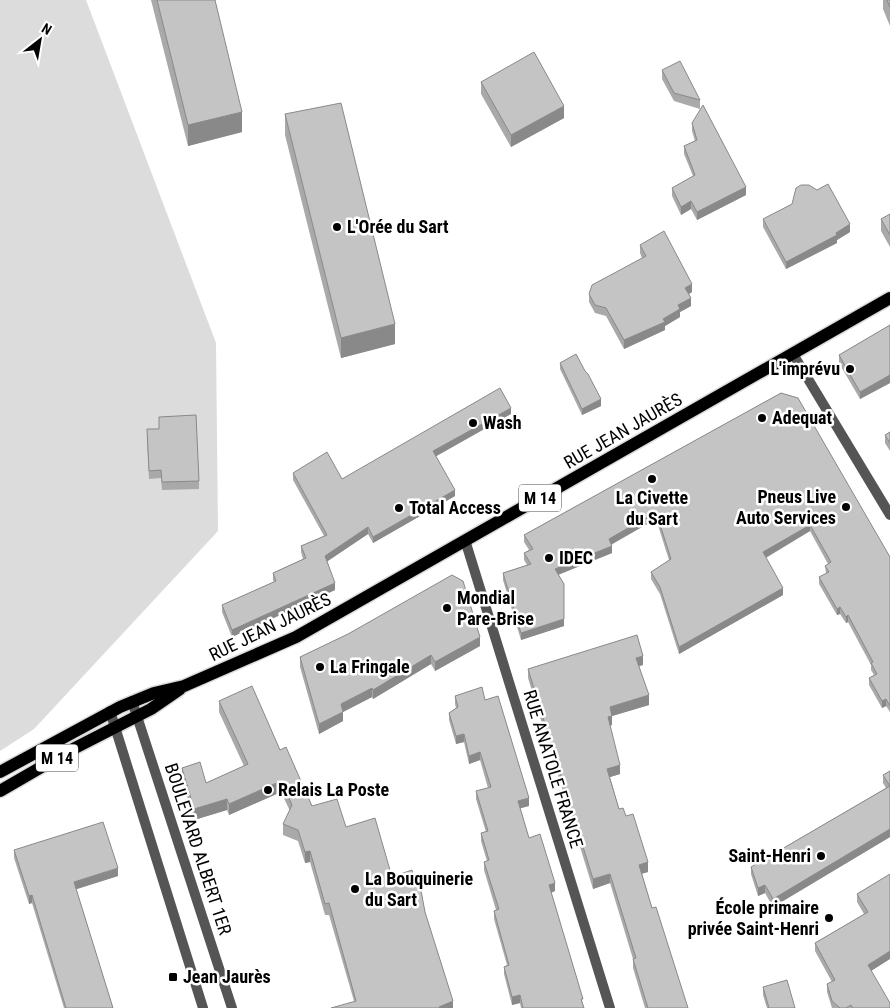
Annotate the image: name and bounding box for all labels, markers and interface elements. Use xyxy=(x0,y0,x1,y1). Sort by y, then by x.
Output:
north arrow xyxy=(15,15,65,65)
text: N xyxy=(39,20,54,38)
place label: L'Orée du Sart xyxy=(347,216,449,237)
marker: L'Orée du Sart xyxy=(331,221,343,233)
place label: L'imprévu xyxy=(770,358,840,379)
marker: L'imprévu xyxy=(844,363,856,375)
street label: RUE JEAN JAURÈS xyxy=(560,388,685,473)
place label: Adequat xyxy=(772,407,833,428)
place label: Wash xyxy=(483,412,522,433)
marker: Adequat xyxy=(756,412,768,424)
marker: Wash xyxy=(467,417,479,429)
marker: La Civette du Sart xyxy=(646,473,658,485)
road number: M 14 xyxy=(519,484,561,512)
place label: Pneus Live Auto Services xyxy=(736,486,836,528)
place label: La Civette du Sart xyxy=(616,487,689,529)
place label: Total Access xyxy=(409,497,501,518)
marker: Pneus Live Auto Services xyxy=(840,501,852,513)
marker: Total Access xyxy=(393,502,405,514)
place label: IDEC xyxy=(559,547,593,568)
marker: IDEC xyxy=(543,552,555,564)
place label: Mondial Pare-Brise xyxy=(457,587,534,629)
street label: RUE JEAN JAURÈS xyxy=(206,588,334,665)
marker: Mondial Pare-Brise xyxy=(441,602,453,614)
place label: La Fringale xyxy=(330,656,410,677)
marker: La Fringale xyxy=(314,661,326,673)
street label: RUE ANATOLE FRANCE xyxy=(519,687,588,850)
road number: M 14 xyxy=(36,744,78,771)
street label: BOULEVARD ALBERT 1ER xyxy=(161,760,236,938)
place label: Relais La Poste xyxy=(278,779,389,800)
marker: Relais La Poste xyxy=(262,784,274,796)
place label: Saint-Henri xyxy=(728,845,811,866)
marker: Saint-Henri xyxy=(815,850,827,862)
place label: La Bouquinerie du Sart xyxy=(365,868,473,910)
marker: La Bouquinerie du Sart xyxy=(349,883,361,895)
place label: École primaire privée Saint-Henri xyxy=(688,897,819,939)
marker: École primaire privée Saint-Henri xyxy=(823,912,835,924)
place label: Jean Jaurès xyxy=(183,966,271,987)
marker: Jean Jaurès xyxy=(167,971,179,983)

